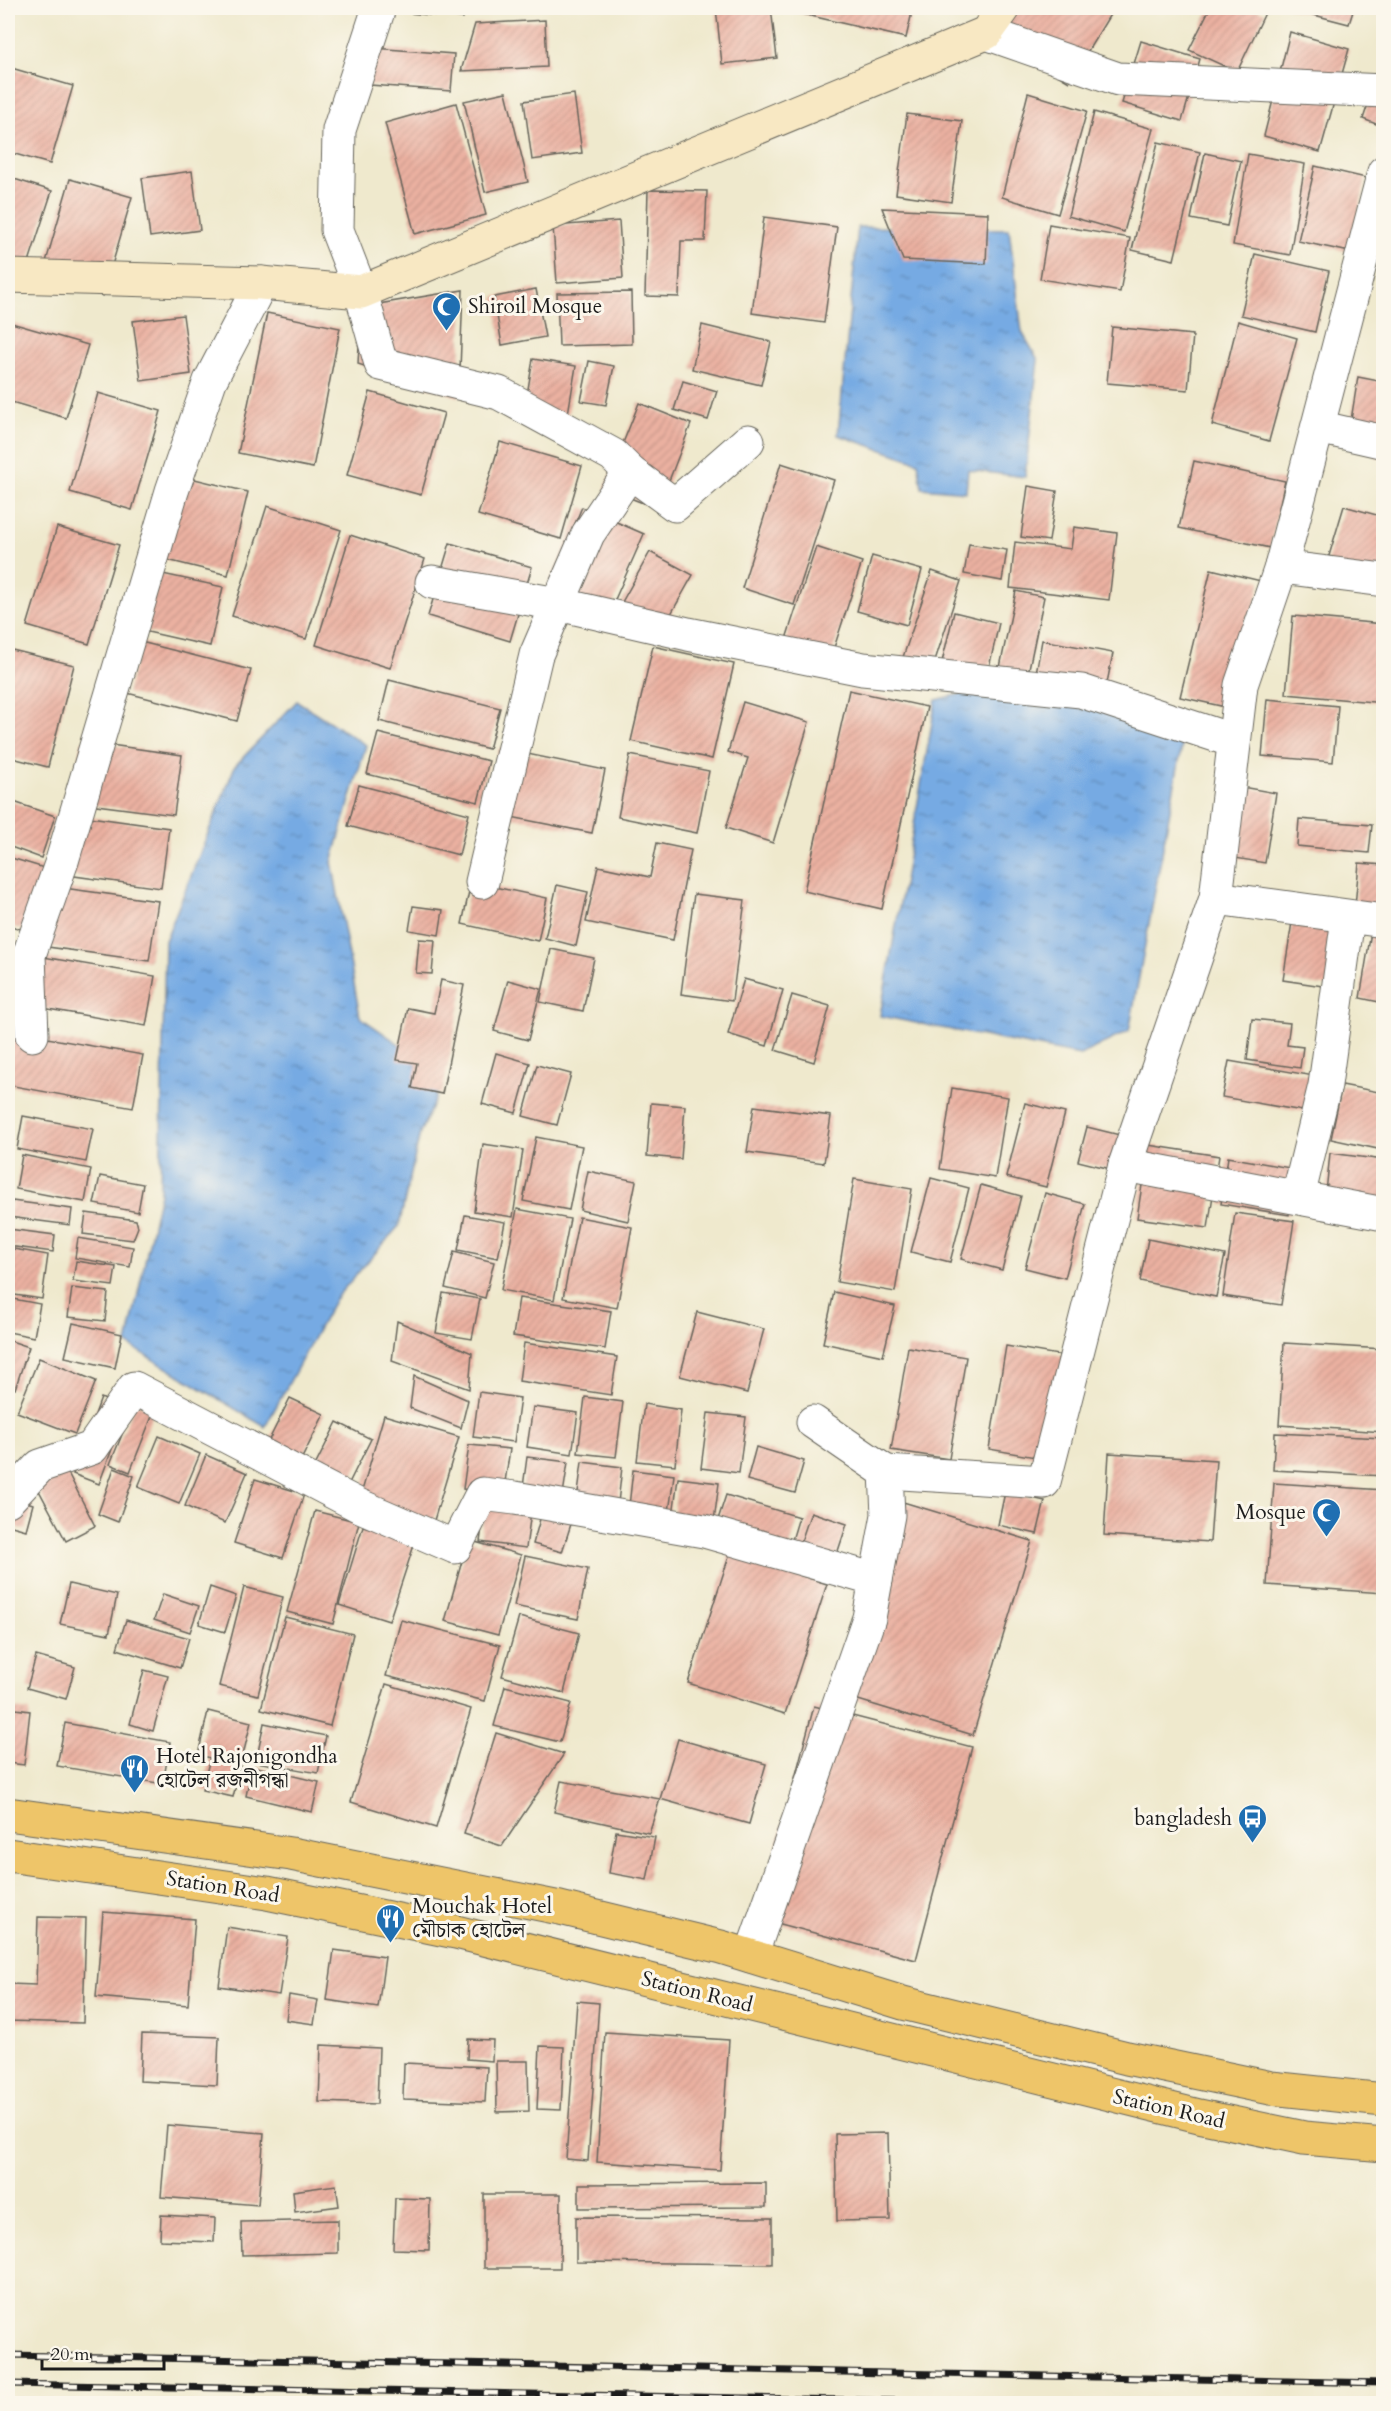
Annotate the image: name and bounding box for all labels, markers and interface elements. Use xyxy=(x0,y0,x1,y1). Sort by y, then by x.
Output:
mosque icon: Shiroil Mosque xyxy=(431,290,463,332)
place label: Shiroil Mosque xyxy=(468,292,602,321)
mosque icon: Mosque xyxy=(1311,1496,1343,1538)
place label: Mosque xyxy=(1236,1498,1306,1527)
place label: Hotel Rajonigondha হোটেল রজনীগন্ধা xyxy=(156,1742,338,1795)
restaurant icon: Hotel Rajonigondha হোটেল রজনীগন্ধা xyxy=(119,1752,151,1794)
bus stop icon: bangladesh xyxy=(1237,1802,1269,1844)
place label: bangladesh xyxy=(1134,1804,1232,1833)
street label: Station Road xyxy=(165,1864,281,1910)
place label: Mouchak Hotel মৌচাক হোটেল xyxy=(412,1892,552,1945)
restaurant icon: Mouchak Hotel মৌচাক হোটেল xyxy=(375,1902,407,1944)
street label: Station Road xyxy=(638,1964,756,2020)
street label: Station Road xyxy=(1110,2082,1228,2136)
scale bar xyxy=(42,2333,164,2371)
text: 20 m xyxy=(51,2342,90,2367)

